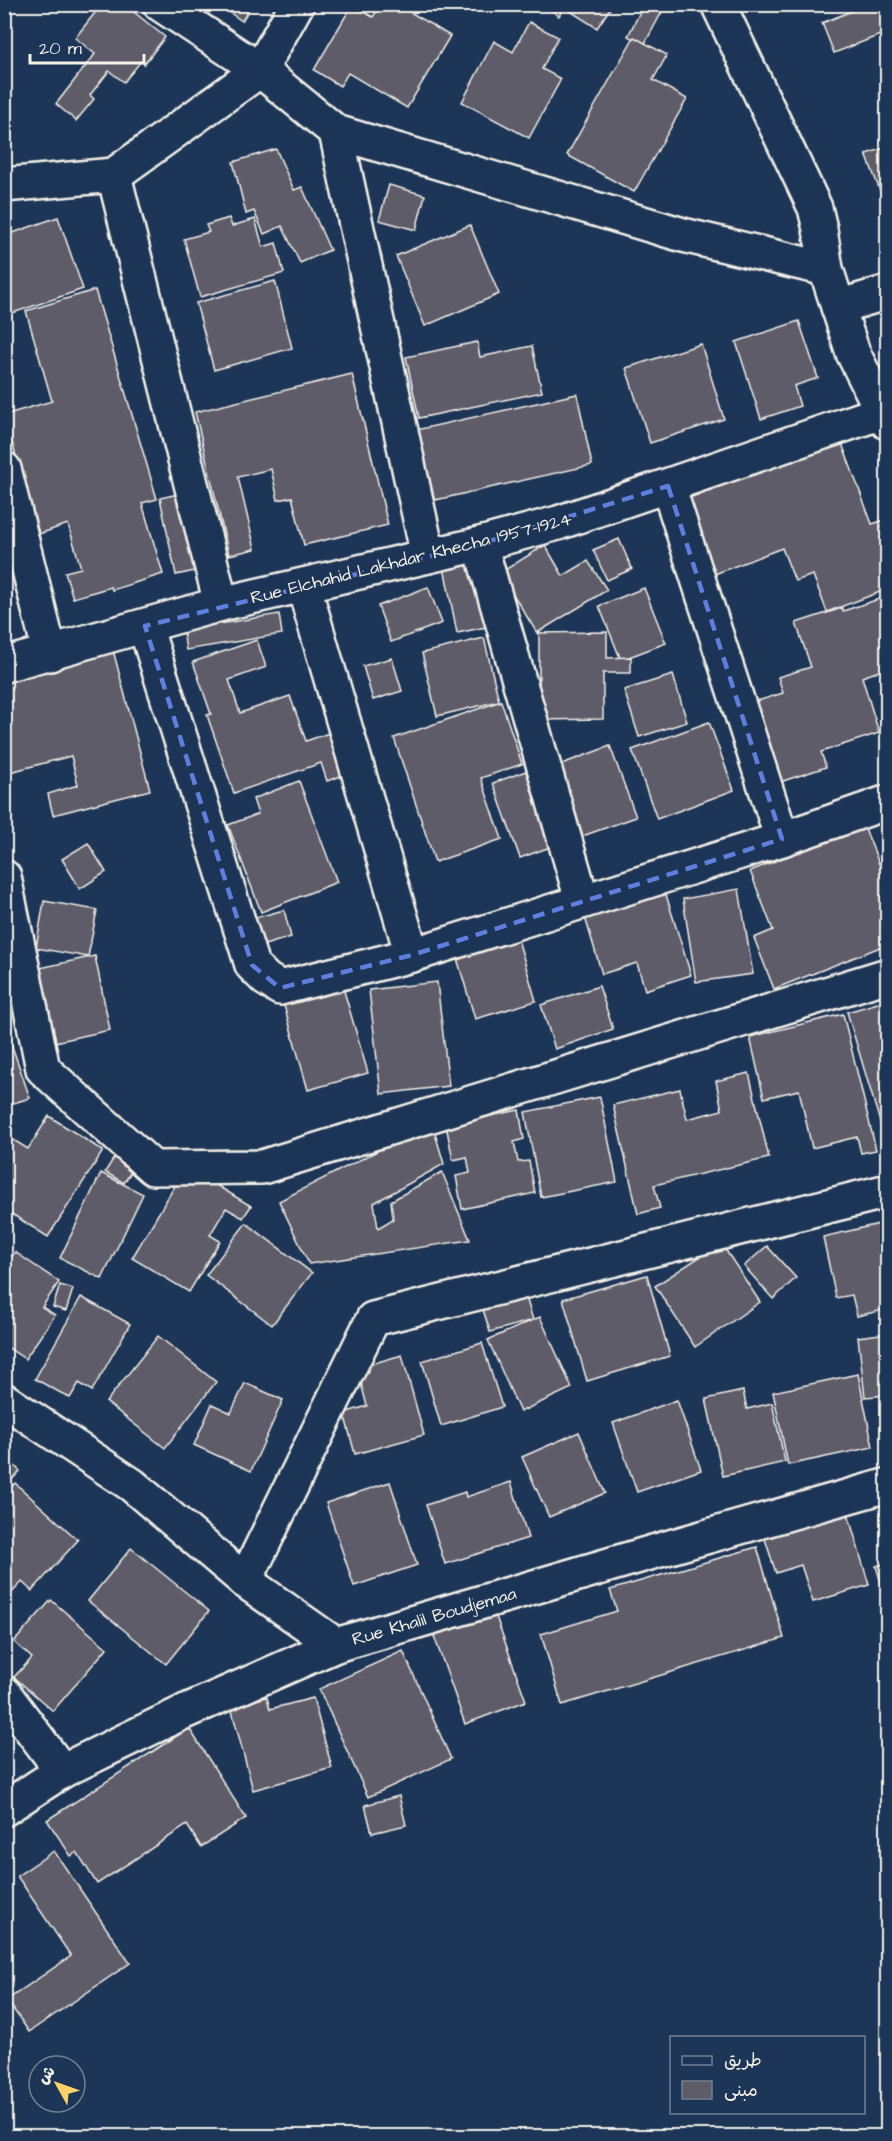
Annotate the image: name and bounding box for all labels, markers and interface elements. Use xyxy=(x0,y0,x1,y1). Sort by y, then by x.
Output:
scale bar xyxy=(30,27,144,65)
text: 20 m xyxy=(39,36,82,61)
street label: Rue Elchahid Lakhdar Khecha 1957-1924 xyxy=(248,506,574,611)
street label: Rue Khalil Boudjemaa xyxy=(349,1581,519,1652)
legend xyxy=(670,2036,865,2114)
text: طريق xyxy=(724,2048,762,2073)
north arrow xyxy=(27,2054,87,2114)
text: ش xyxy=(32,2061,60,2089)
text: مبنى xyxy=(724,2078,758,2103)

